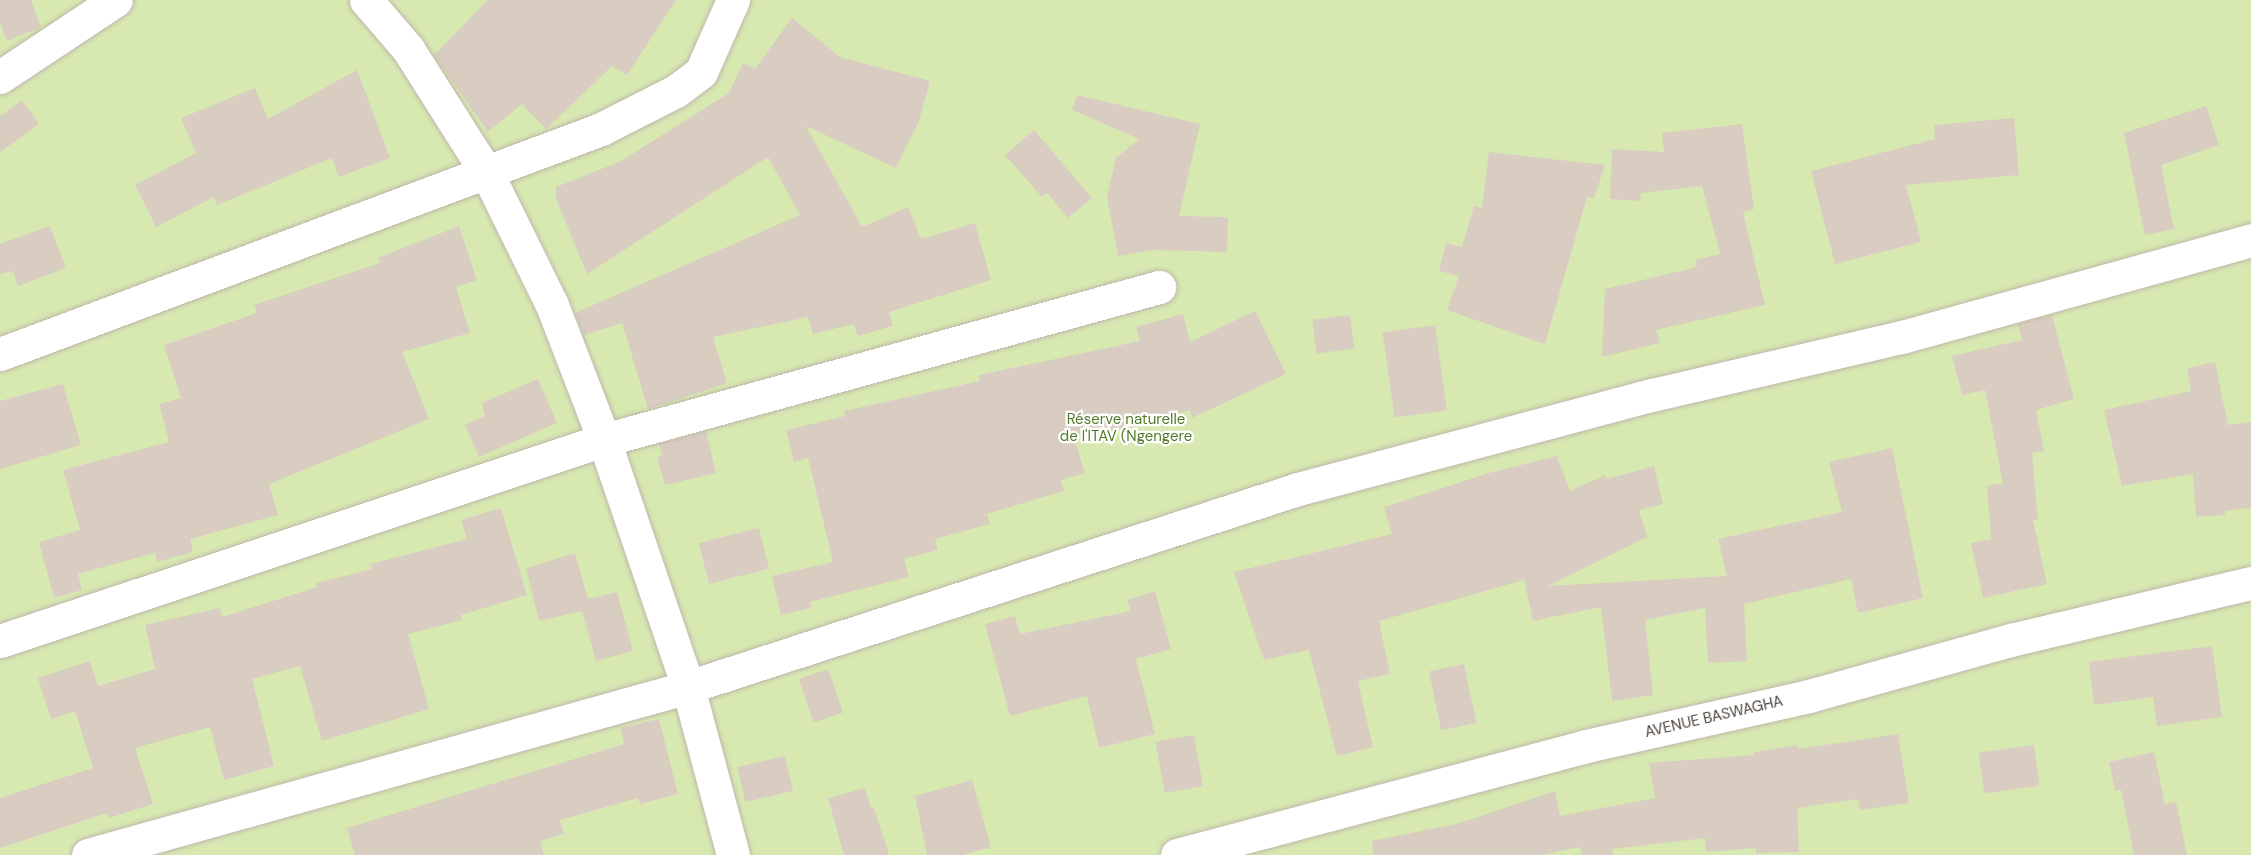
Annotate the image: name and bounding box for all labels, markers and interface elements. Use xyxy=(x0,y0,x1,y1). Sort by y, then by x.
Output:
park label: Réserve naturelle de l'ITAV (Ngengere xyxy=(1060,410,1192,445)
street label: AVENUE BASWAGHA xyxy=(1643,692,1785,742)

